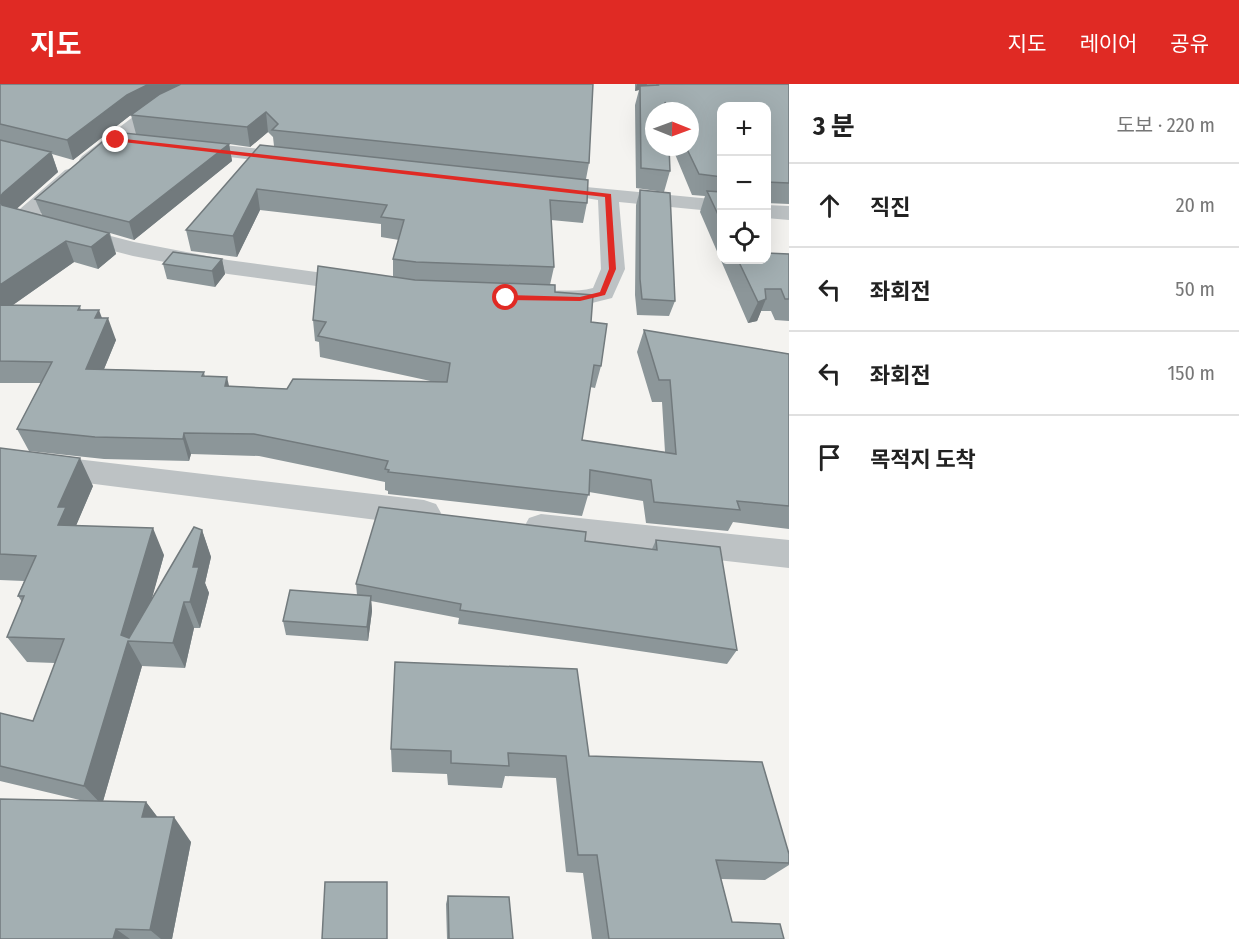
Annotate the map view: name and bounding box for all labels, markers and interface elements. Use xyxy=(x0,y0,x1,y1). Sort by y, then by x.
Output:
text: 지도 xyxy=(30,28,82,61)
text: 지도 xyxy=(1008,31,1046,57)
text: 레이어 xyxy=(1079,31,1137,57)
text: 공유 xyxy=(1170,31,1209,57)
north arrow xyxy=(645,102,699,156)
map controls xyxy=(717,102,771,264)
button: + xyxy=(717,102,771,156)
text: 3 분 xyxy=(813,111,855,142)
text: 도보 · 220 m xyxy=(1116,113,1215,137)
route end xyxy=(102,126,128,152)
button: − xyxy=(717,156,771,210)
icon: ahead xyxy=(813,189,846,222)
text: 20 m xyxy=(1176,193,1215,217)
text: 직진 xyxy=(870,194,910,221)
button: locate xyxy=(717,210,771,264)
icon: left xyxy=(813,273,846,306)
text: 50 m xyxy=(1175,277,1215,301)
text: 좌회전 xyxy=(870,278,931,305)
route start xyxy=(492,284,518,310)
icon: left xyxy=(813,357,846,390)
text: 150 m xyxy=(1168,361,1215,385)
text: 좌회전 xyxy=(870,362,931,389)
icon: arrive xyxy=(813,441,846,474)
text: 목적지 도착 xyxy=(870,446,976,473)

